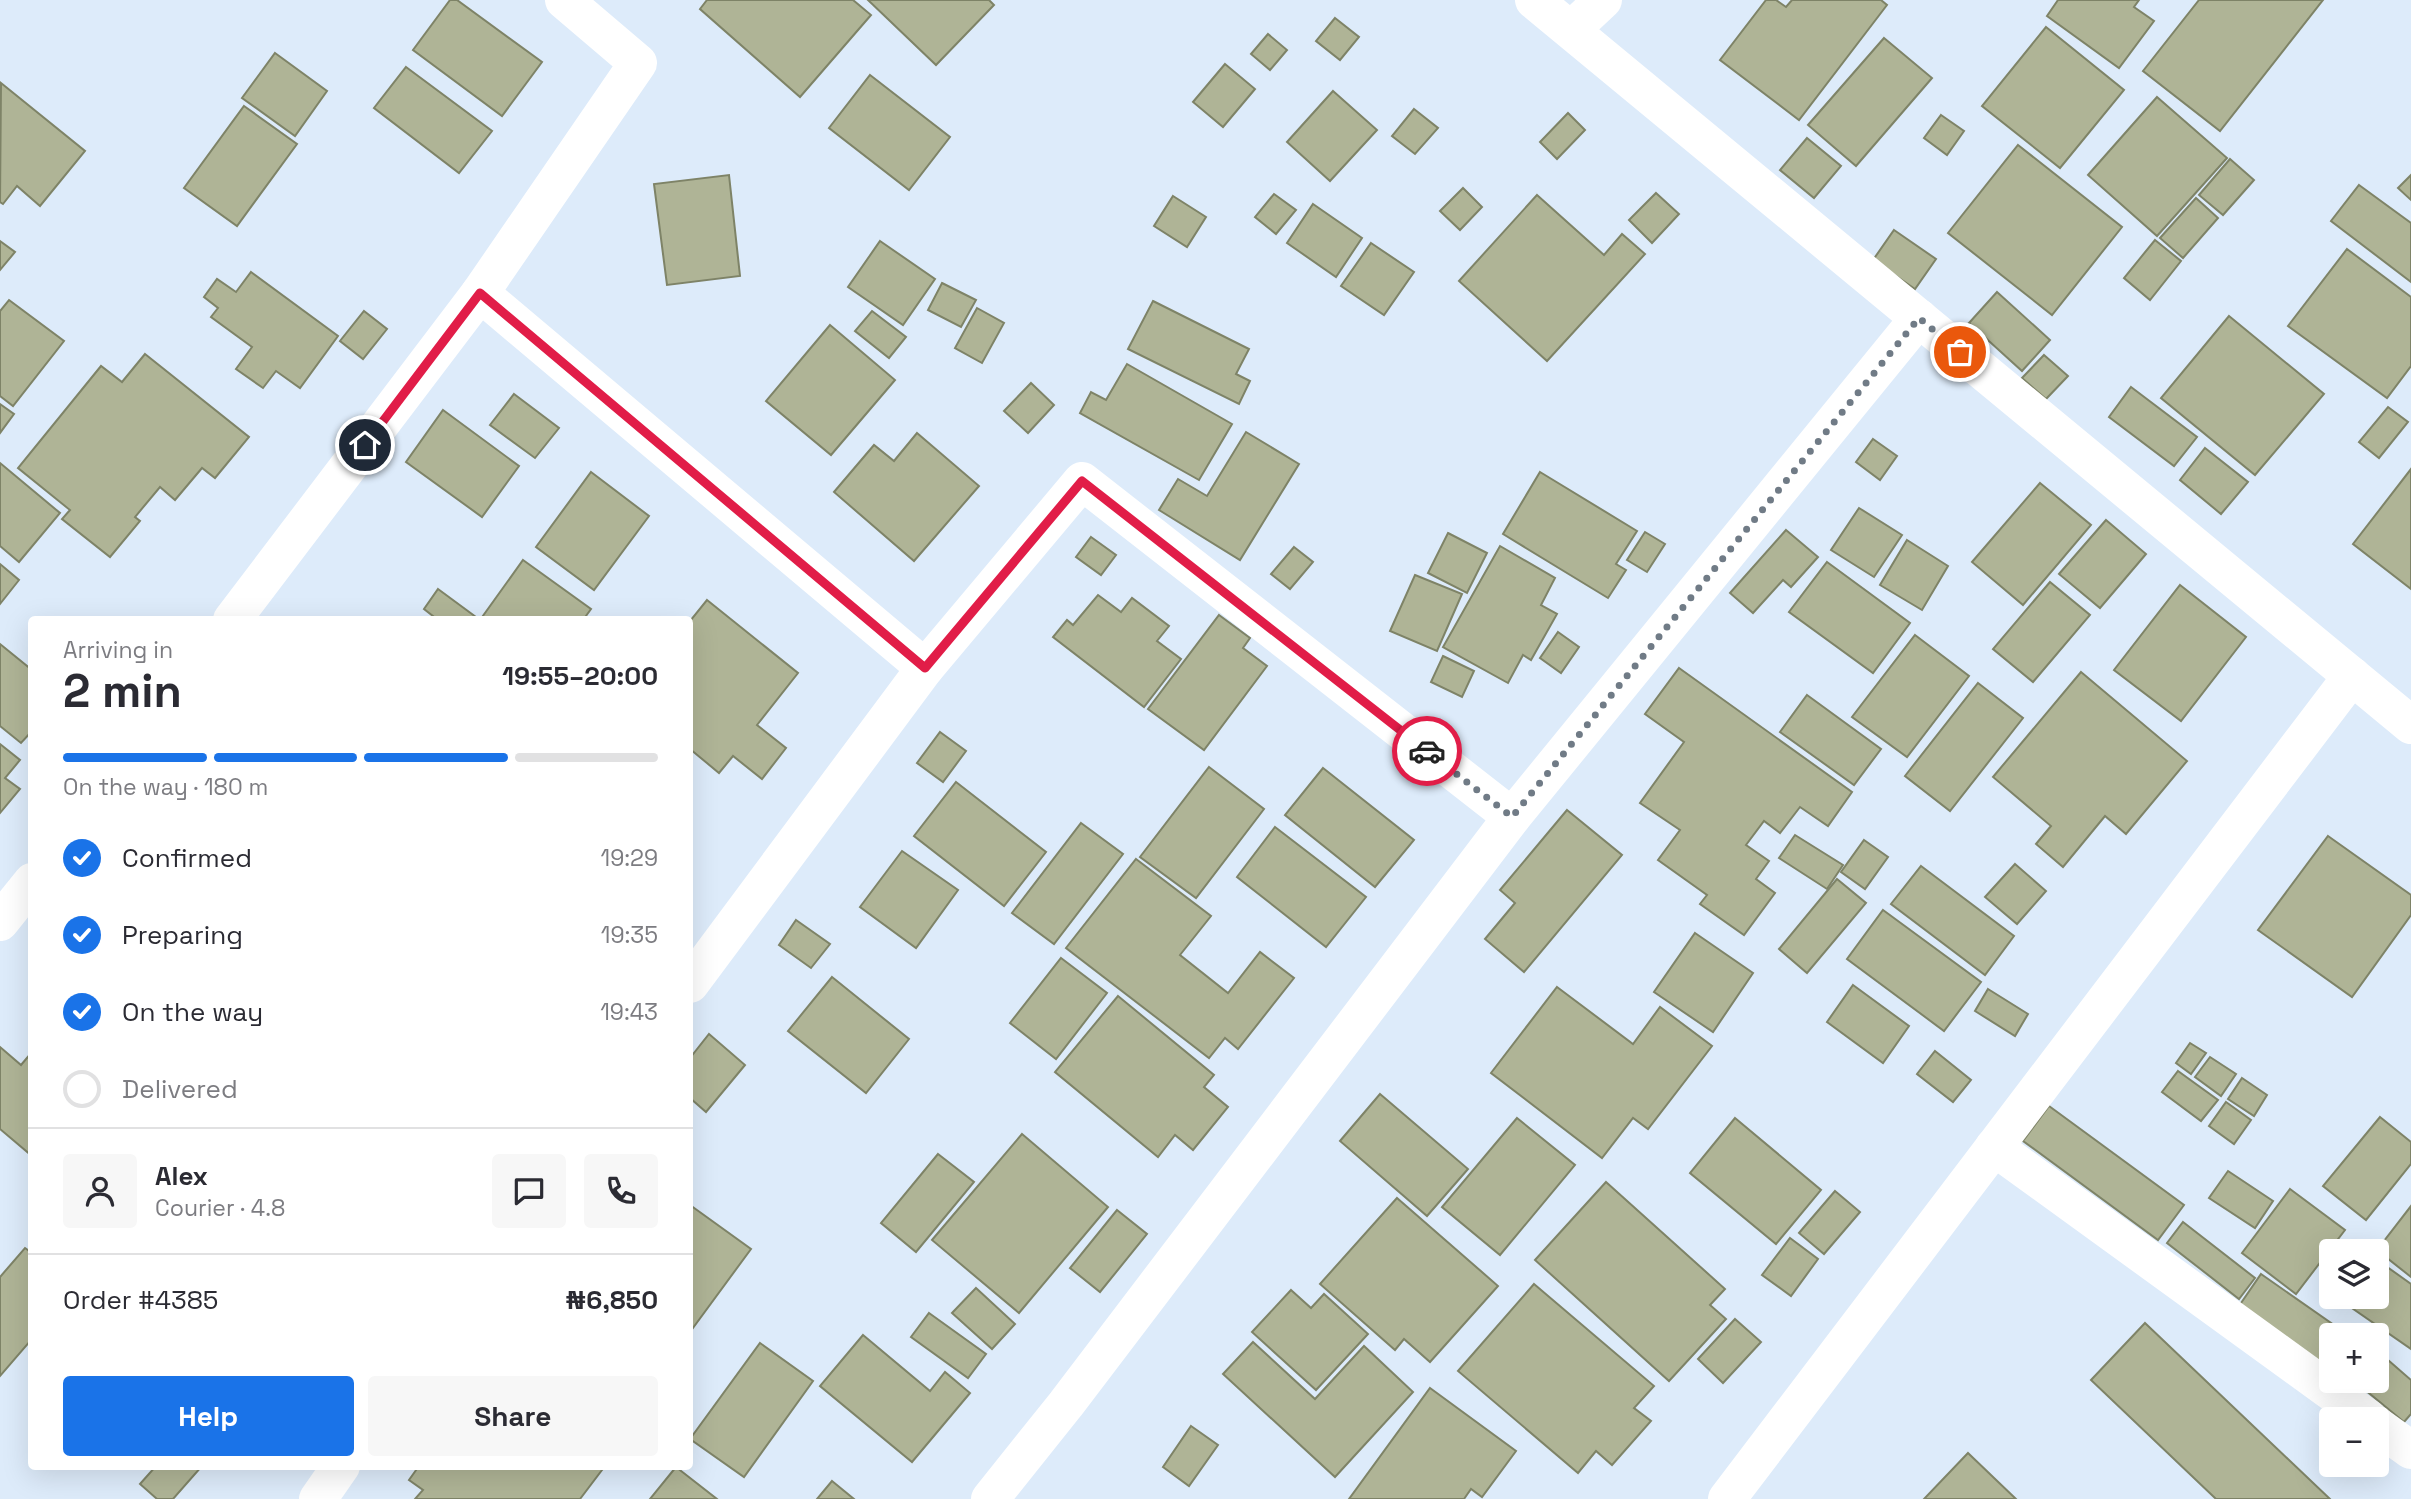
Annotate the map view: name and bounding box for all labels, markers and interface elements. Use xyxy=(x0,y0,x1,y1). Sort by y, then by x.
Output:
pin xyxy=(1930,322,1990,382)
icon: bag xyxy=(1941,333,1979,371)
pin xyxy=(335,415,395,475)
icon: home xyxy=(346,426,384,464)
text: Arriving in xyxy=(63,635,173,665)
text: 19:55–20:00 xyxy=(502,659,658,693)
text: 2 min xyxy=(63,662,182,720)
courier xyxy=(1392,716,1462,786)
icon: car xyxy=(1408,732,1446,770)
text: On the way · 180 m xyxy=(63,772,268,802)
icon: check xyxy=(63,839,101,877)
text: Confirmed xyxy=(122,841,252,875)
text: 19:29 xyxy=(601,843,658,873)
icon: check xyxy=(63,916,101,954)
text: Preparing xyxy=(122,918,243,952)
text: 19:35 xyxy=(601,920,658,950)
icon: check xyxy=(63,993,101,1031)
text: On the way xyxy=(122,995,263,1029)
text: 19:43 xyxy=(600,997,658,1027)
text: Delivered xyxy=(122,1072,238,1106)
button: person xyxy=(63,1154,137,1228)
button: chat xyxy=(492,1154,566,1228)
button: phone xyxy=(584,1154,658,1228)
text: Alex xyxy=(155,1159,208,1193)
text: Courier · 4.8 xyxy=(155,1193,285,1223)
map controls xyxy=(2319,1239,2389,1477)
button: layers xyxy=(2319,1239,2389,1309)
text: Order #4385 xyxy=(63,1283,218,1317)
text: ₦6,850 xyxy=(565,1283,658,1317)
button: + xyxy=(2319,1323,2389,1393)
button: Help xyxy=(63,1376,354,1456)
button: Share xyxy=(368,1376,658,1456)
button: − xyxy=(2319,1407,2389,1477)

